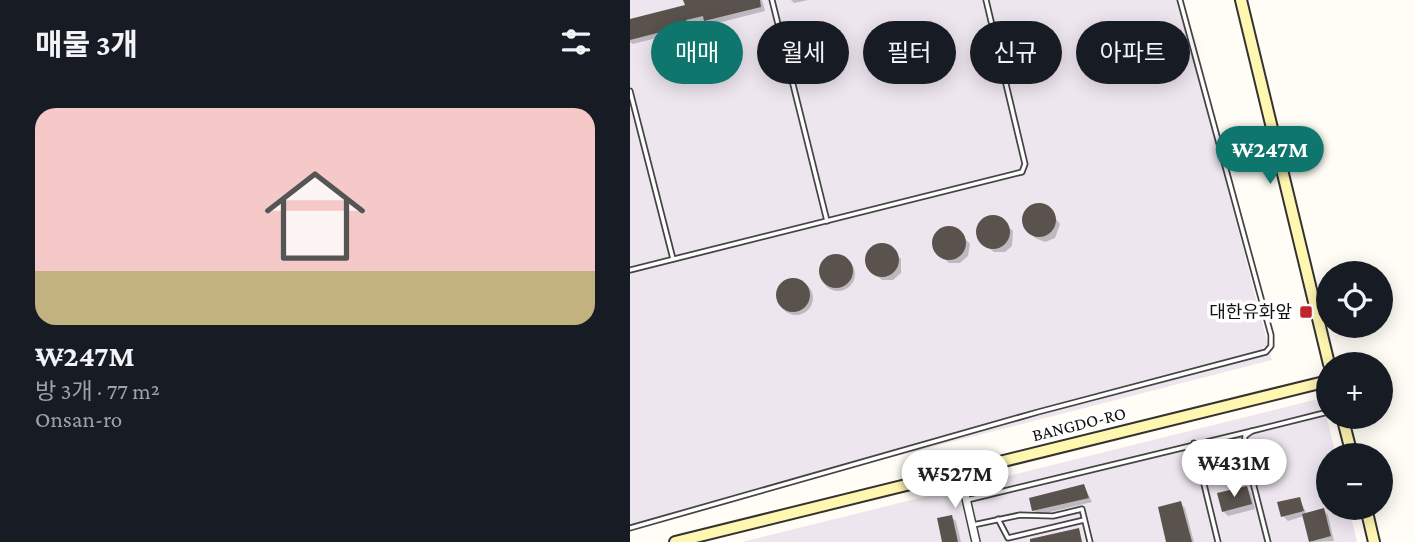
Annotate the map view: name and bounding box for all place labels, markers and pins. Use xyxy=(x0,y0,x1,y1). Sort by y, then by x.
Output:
pin: ₩247M xyxy=(1221,127,1319,186)
place label: 대한유화앞 xyxy=(1209,302,1292,322)
marker: 대한유화앞 xyxy=(1298,304,1314,320)
pin: ₩431M xyxy=(1185,440,1283,499)
pin: ₩527M xyxy=(906,450,1004,510)

